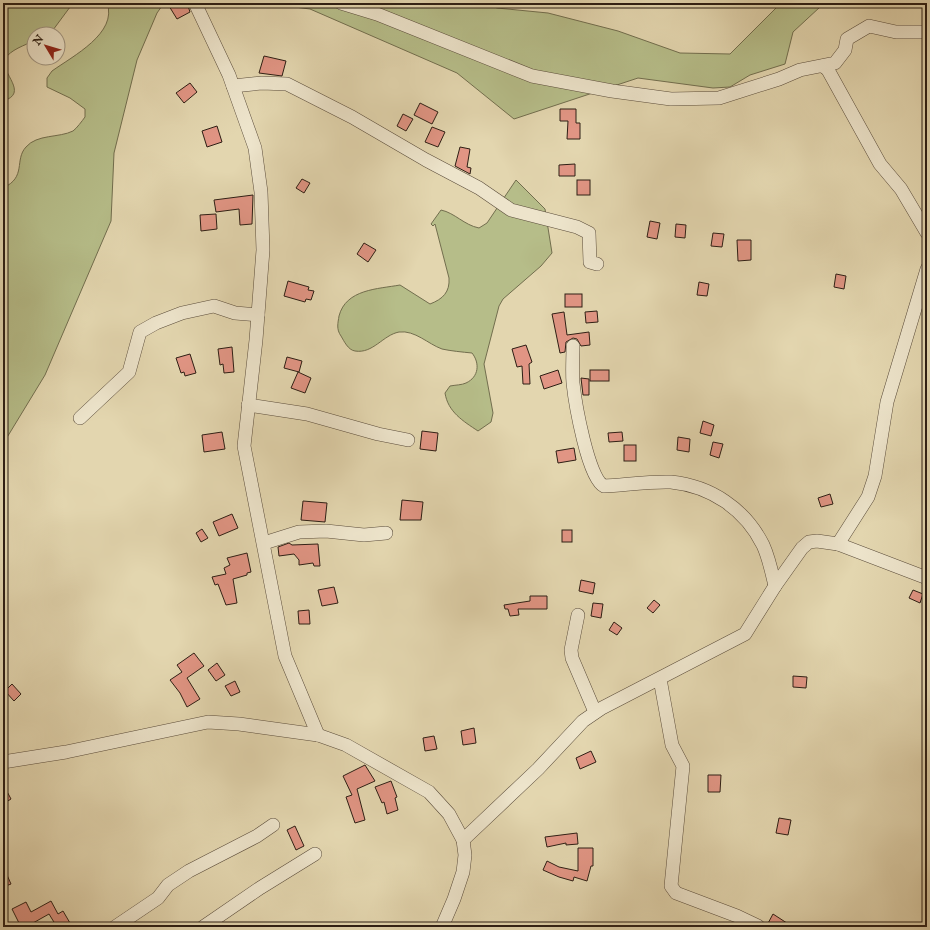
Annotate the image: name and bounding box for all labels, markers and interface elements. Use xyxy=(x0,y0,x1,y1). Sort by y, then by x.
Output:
north arrow xyxy=(26,26,66,66)
text: N xyxy=(30,32,48,49)

